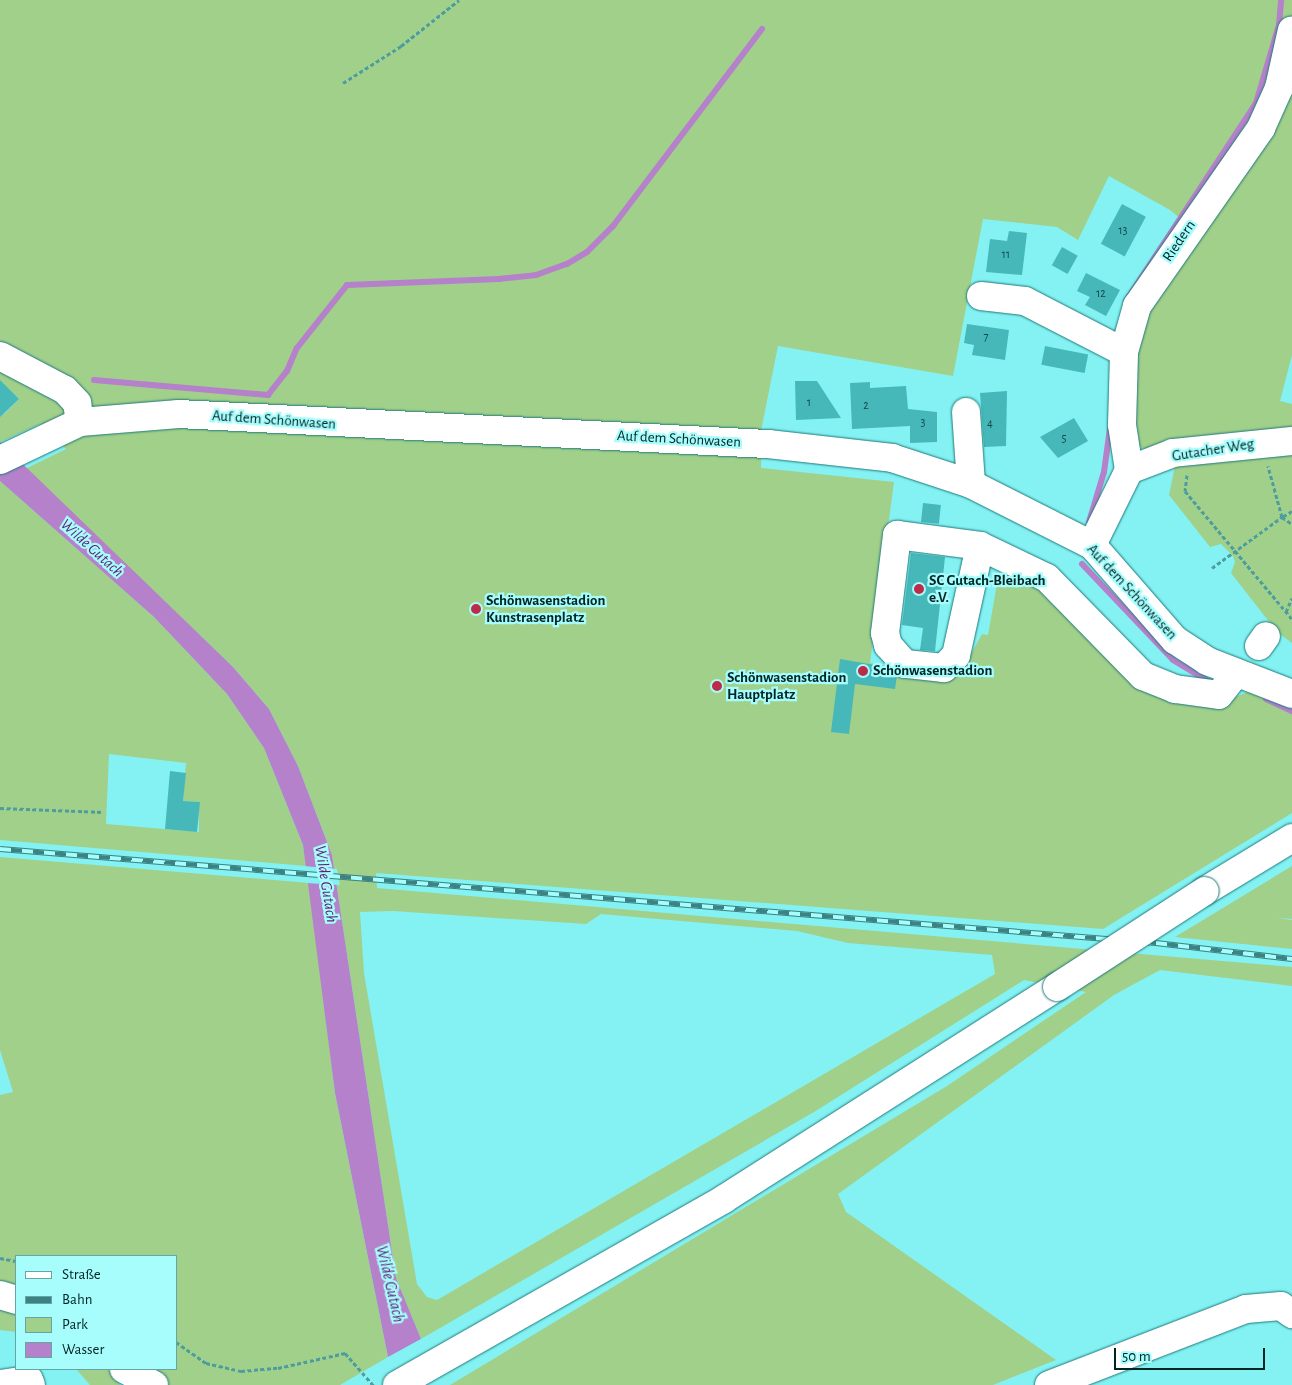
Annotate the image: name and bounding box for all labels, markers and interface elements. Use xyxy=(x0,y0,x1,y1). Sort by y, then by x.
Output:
street label: Riedern xyxy=(1159,217,1199,265)
house number: 13 xyxy=(1118,224,1128,238)
house number: 11 xyxy=(1002,248,1010,262)
house number: 12 xyxy=(1096,287,1106,301)
house number: 7 xyxy=(983,330,989,344)
house number: 1 xyxy=(807,396,811,410)
house number: 2 xyxy=(863,399,869,413)
street label: Auf dem Schönwasen xyxy=(211,407,337,433)
house number: 3 xyxy=(921,416,925,430)
house number: 4 xyxy=(987,417,993,431)
street label: Auf dem Schönwasen xyxy=(617,427,741,451)
house number: 5 xyxy=(1061,432,1067,446)
street label: Gutacher Weg xyxy=(1171,435,1255,465)
water label: Wilde Gutach xyxy=(57,515,127,581)
street label: Auf dem Schönwasen xyxy=(1083,540,1181,644)
place label: SC Gutach-Bleibach e.V. xyxy=(929,571,1046,606)
marker: SC Gutach-Bleibach e.V. xyxy=(913,583,925,595)
place label: Schönwasenstadion Kunstrasenplatz xyxy=(486,591,605,626)
marker: Schönwasenstadion Kunstrasenplatz xyxy=(470,603,482,615)
place label: Schönwasenstadion xyxy=(873,662,992,680)
marker: Schönwasenstadion xyxy=(857,665,869,677)
place label: Schönwasenstadion Hauptplatz xyxy=(727,668,846,703)
marker: Schönwasenstadion Hauptplatz xyxy=(711,680,723,692)
water label: Wilde Gutach xyxy=(310,844,342,924)
water label: Wilde Gutach xyxy=(372,1244,408,1324)
legend xyxy=(15,1255,178,1370)
text: Straße xyxy=(62,1267,101,1282)
text: Bahn xyxy=(62,1292,92,1307)
text: Park xyxy=(62,1317,88,1332)
scale bar xyxy=(1117,1338,1268,1370)
text: Wasser xyxy=(62,1342,104,1357)
text: 50 m xyxy=(1122,1349,1151,1364)

